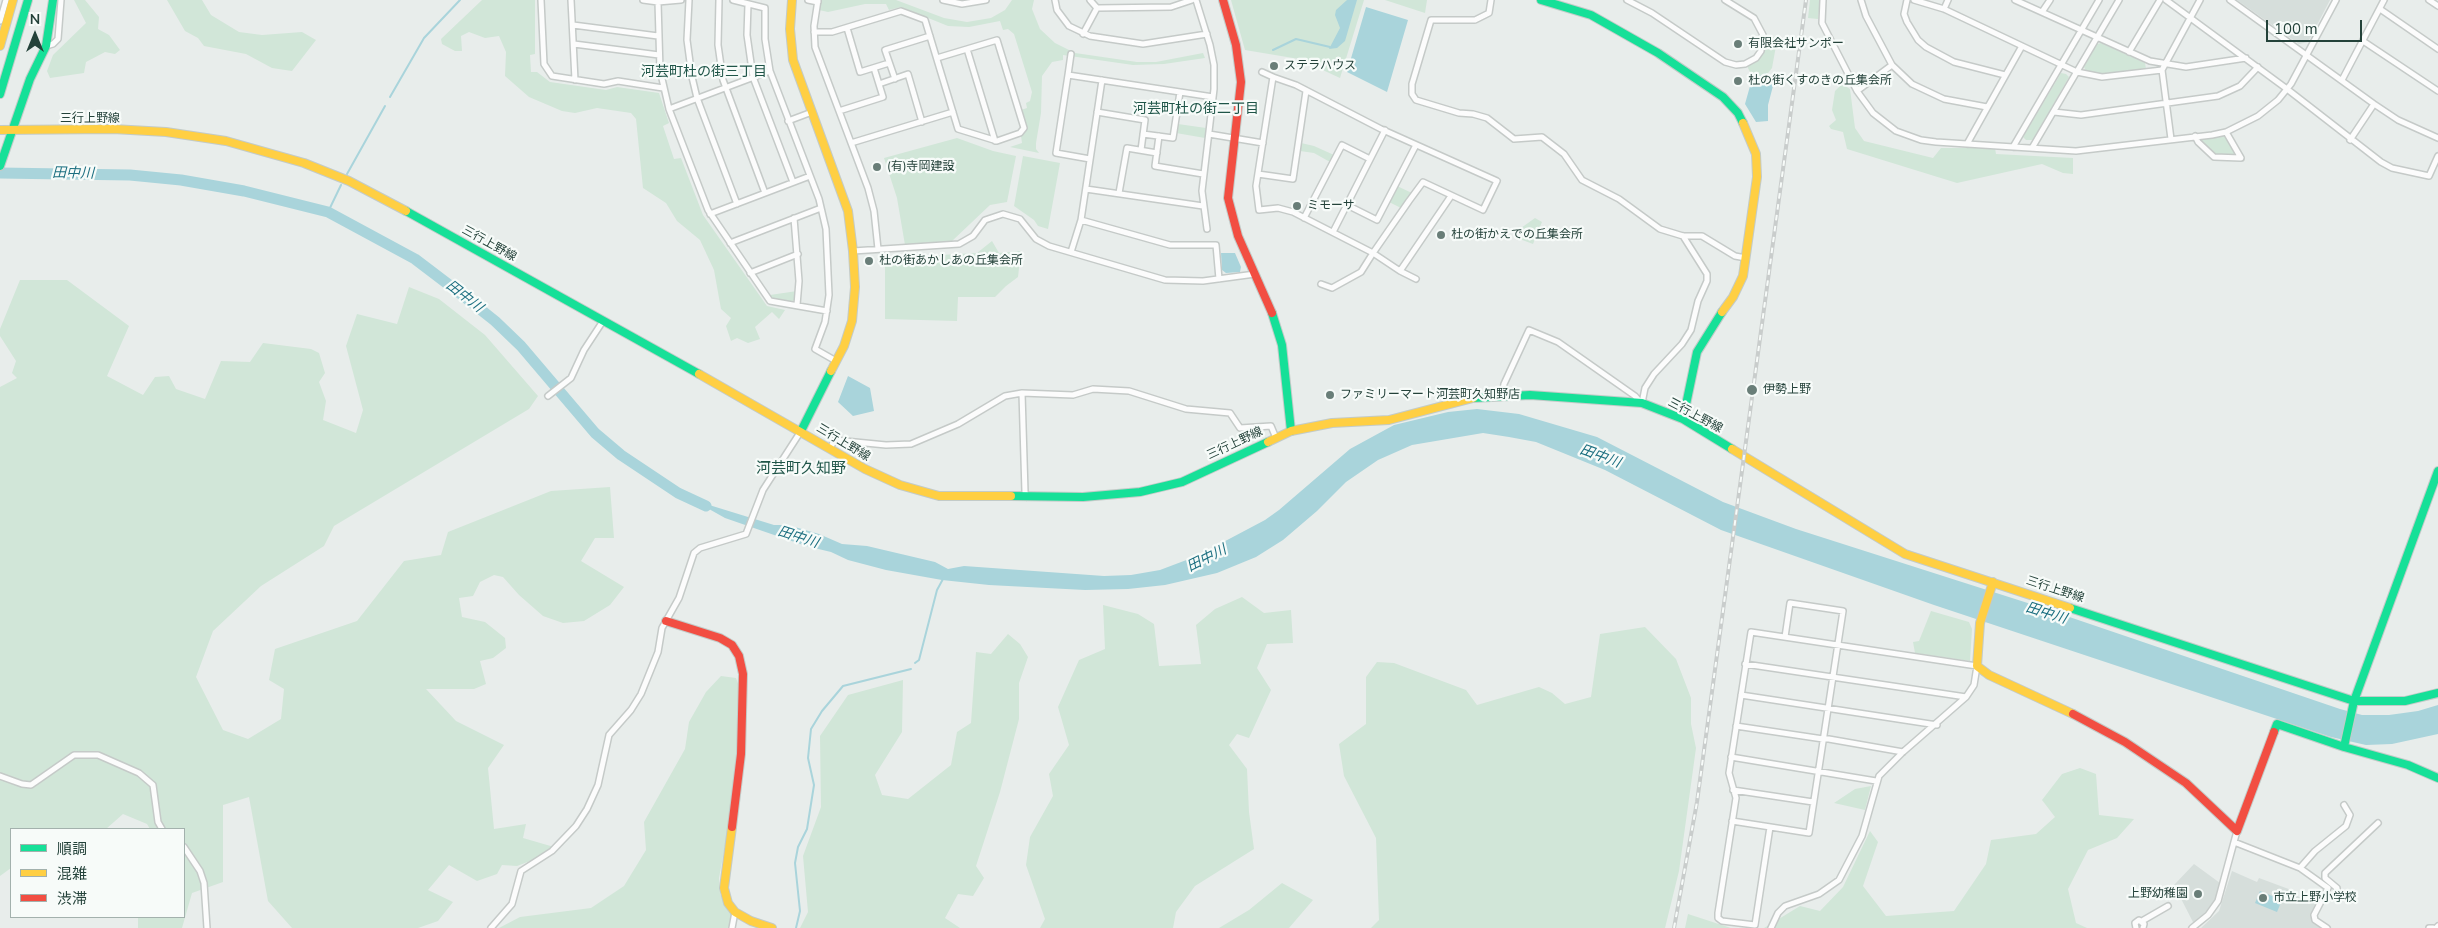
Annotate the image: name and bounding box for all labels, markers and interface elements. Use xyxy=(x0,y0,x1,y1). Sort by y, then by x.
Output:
north arrow xyxy=(10,10,60,60)
text: N xyxy=(30,10,40,29)
scale bar xyxy=(2268,10,2364,42)
text: 100 m xyxy=(2274,19,2318,39)
place label: 有限会社サンポー xyxy=(1748,37,1844,51)
marker: 有限会社サンポー xyxy=(1732,38,1744,50)
place label: ステラハウス xyxy=(1284,59,1356,73)
marker: ステラハウス xyxy=(1268,60,1280,72)
district label: 河芸町杜の街三丁目 xyxy=(641,65,767,81)
place label: 杜の街くすのきの丘集会所 xyxy=(1748,74,1892,88)
marker: 杜の街くすのきの丘集会所 xyxy=(1732,75,1744,87)
district label: 河芸町杜の街二丁目 xyxy=(1133,102,1259,118)
street label: 三行上野線 xyxy=(60,112,120,126)
place label: (有)寺岡建設 xyxy=(887,160,955,174)
marker: (有)寺岡建設 xyxy=(871,161,883,173)
water label: 田中川 xyxy=(52,165,94,183)
place label: ミモーサ xyxy=(1307,199,1355,213)
marker: ミモーサ xyxy=(1291,200,1303,212)
street label: 三行上野線 xyxy=(459,223,519,265)
place label: 杜の街かえでの丘集会所 xyxy=(1451,228,1583,242)
marker: 杜の街かえでの丘集会所 xyxy=(1435,229,1447,241)
place label: 杜の街あかしあの丘集会所 xyxy=(879,254,1023,268)
marker: 杜の街あかしあの丘集会所 xyxy=(863,255,875,267)
water label: 田中川 xyxy=(442,277,486,317)
marker: 伊勢上野 xyxy=(1745,383,1759,397)
place label: 伊勢上野 xyxy=(1763,383,1811,397)
place label: ファミリーマート河芸町久知野店 xyxy=(1340,388,1520,402)
marker: ファミリーマート河芸町久知野店 xyxy=(1324,389,1336,401)
street label: 三行上野線 xyxy=(1665,396,1725,436)
street label: 三行上野線 xyxy=(814,421,872,465)
street label: 三行上野線 xyxy=(1205,425,1265,463)
water label: 田中川 xyxy=(1577,442,1623,472)
district label: 河芸町久知野 xyxy=(756,460,846,478)
water label: 田中川 xyxy=(775,524,821,552)
water label: 田中川 xyxy=(1184,542,1230,576)
street label: 三行上野線 xyxy=(2024,574,2086,606)
water label: 田中川 xyxy=(2023,600,2069,628)
legend xyxy=(10,828,185,918)
text: 順調 xyxy=(57,839,87,859)
text: 混雑 xyxy=(57,864,87,884)
place label: 上野幼稚園 xyxy=(2128,887,2188,901)
marker: 上野幼稚園 xyxy=(2192,888,2204,900)
text: 渋滞 xyxy=(57,889,87,909)
place label: 市立上野小学校 xyxy=(2273,891,2357,905)
marker: 市立上野小学校 xyxy=(2257,892,2269,904)

